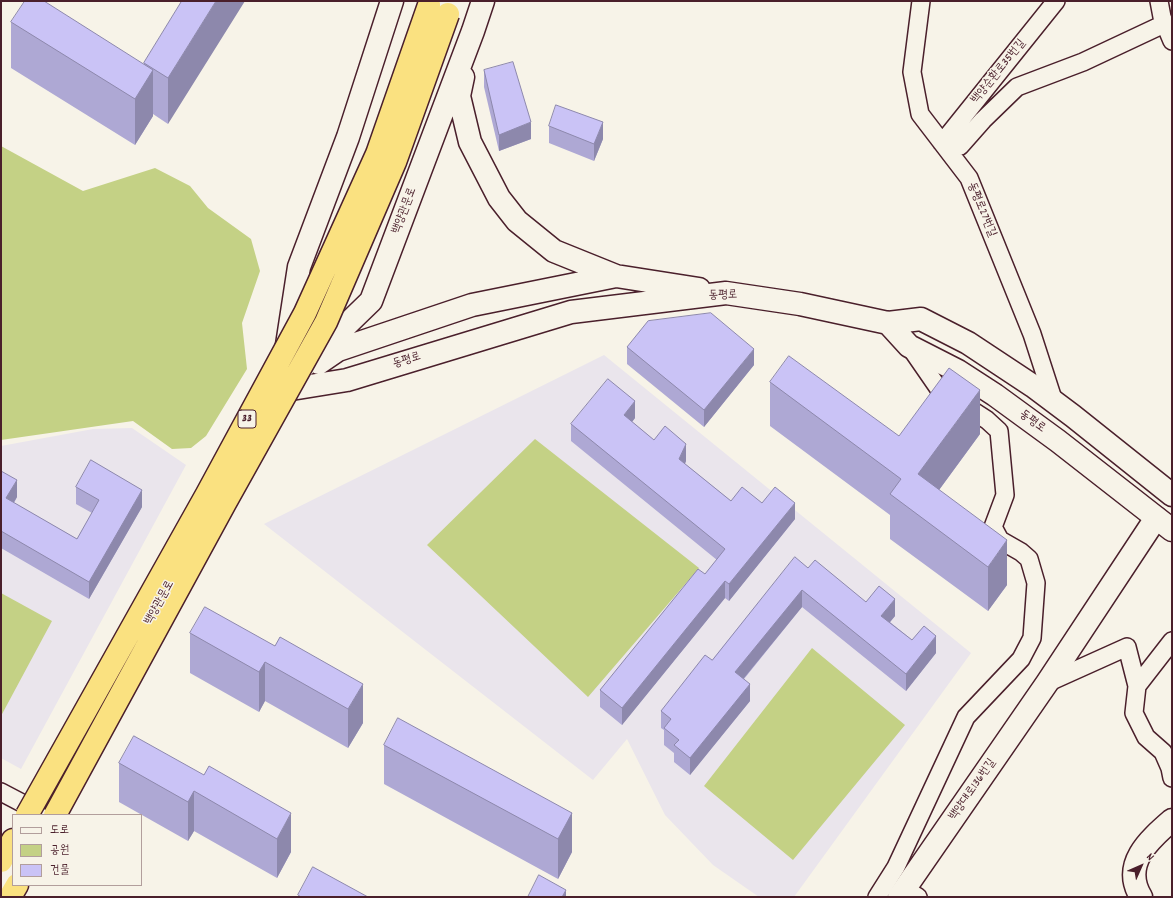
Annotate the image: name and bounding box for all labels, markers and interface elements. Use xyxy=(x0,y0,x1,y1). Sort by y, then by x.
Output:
street label: 백양순환로35번길 xyxy=(969,37,1029,107)
street label: 동평로27번길 xyxy=(963,180,999,240)
street label: 백양관문로 xyxy=(390,186,420,236)
street label: 동평로 xyxy=(708,289,738,303)
street label: 동평로 xyxy=(391,350,423,372)
street label: 동평로 xyxy=(1016,408,1048,436)
road number: 33 xyxy=(238,410,256,428)
street label: 백양관문로 xyxy=(142,578,178,628)
street label: 백양대로136번길 xyxy=(947,756,999,824)
legend xyxy=(12,814,142,886)
text: 도로 xyxy=(50,822,69,839)
text: 공원 xyxy=(50,842,69,859)
north arrow xyxy=(1121,846,1161,886)
text: N xyxy=(1142,850,1157,865)
text: 건물 xyxy=(50,862,69,879)

